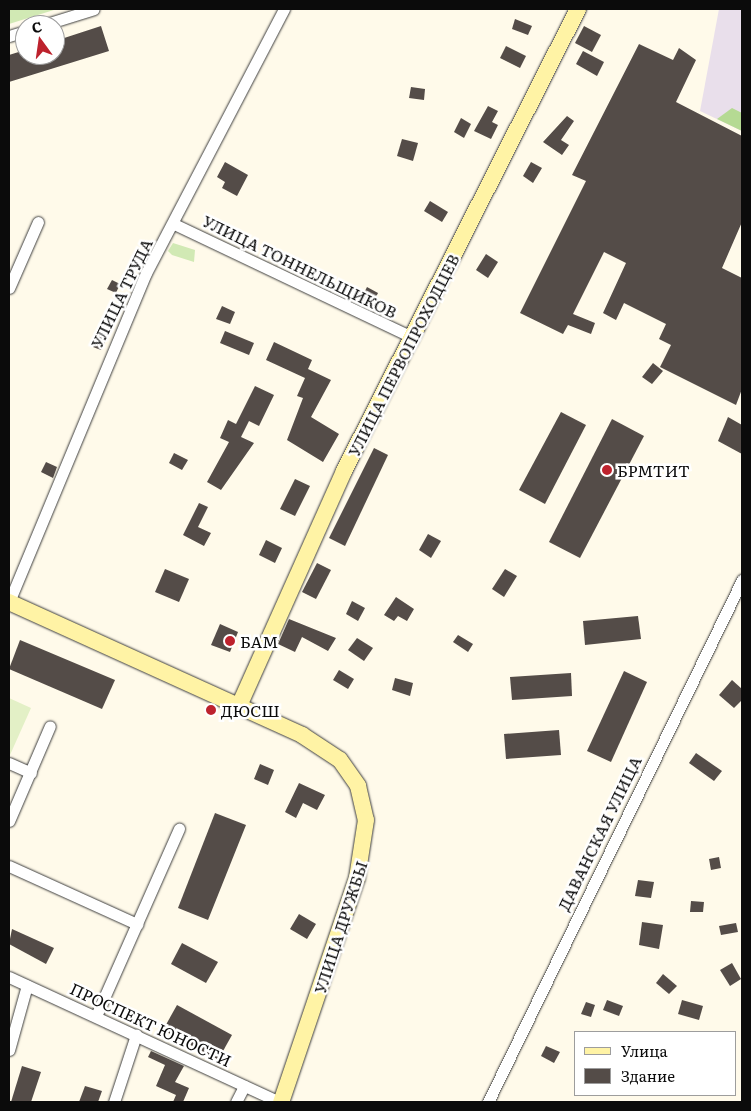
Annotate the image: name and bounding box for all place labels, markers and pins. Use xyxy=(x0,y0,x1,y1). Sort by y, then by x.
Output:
place label: БРМТИТ xyxy=(617,460,690,480)
marker: БРМТИТ xyxy=(601,464,613,476)
place label: БАМ xyxy=(240,631,278,651)
marker: БАМ xyxy=(224,635,236,647)
place label: ДЮСШ xyxy=(221,700,280,720)
marker: ДЮСШ xyxy=(205,704,217,716)

